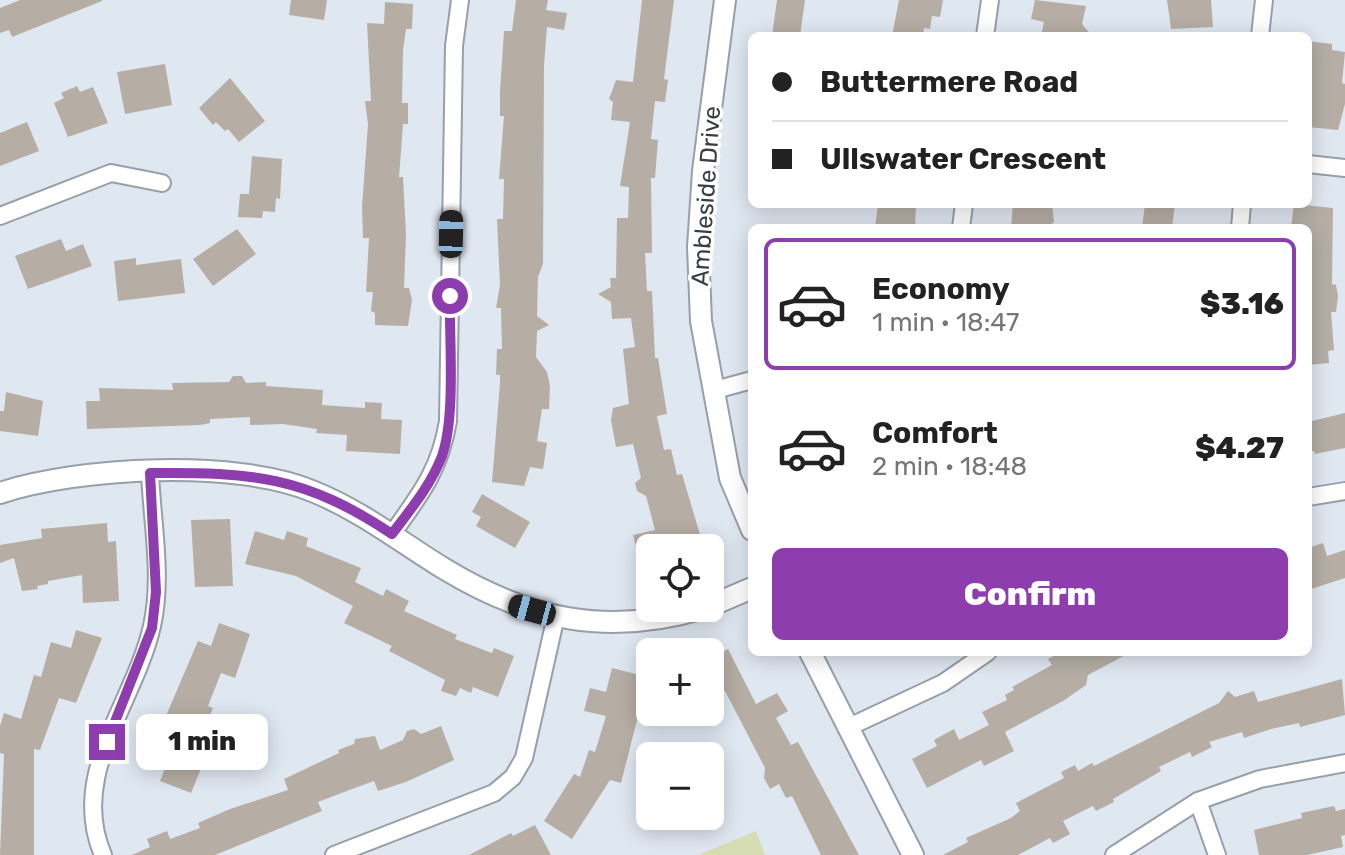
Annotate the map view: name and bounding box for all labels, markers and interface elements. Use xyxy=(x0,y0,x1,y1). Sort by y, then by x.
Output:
text: Buttermere Road xyxy=(820,64,1078,100)
street label: Ambleside Drive xyxy=(686,105,726,287)
text: Ullswater Crescent xyxy=(820,141,1106,177)
car xyxy=(439,210,463,258)
icon: car xyxy=(776,268,848,340)
text: Economy xyxy=(872,271,1010,307)
route start xyxy=(432,278,468,314)
text: $3.16 xyxy=(1200,286,1284,322)
text: 1 min · 18:47 xyxy=(872,307,1019,338)
icon: car xyxy=(776,412,848,484)
text: Comfort xyxy=(872,415,998,451)
text: $4.27 xyxy=(1195,430,1284,466)
text: 2 min · 18:48 xyxy=(872,451,1027,482)
map controls xyxy=(636,534,724,830)
button: locate xyxy=(636,534,724,622)
button: Confirm xyxy=(772,548,1288,640)
car xyxy=(506,592,558,628)
button: + xyxy=(636,638,724,726)
callout: 1 min xyxy=(135,714,267,770)
route end xyxy=(89,724,125,760)
text: 1 min xyxy=(168,726,236,757)
button: − xyxy=(636,742,724,830)

